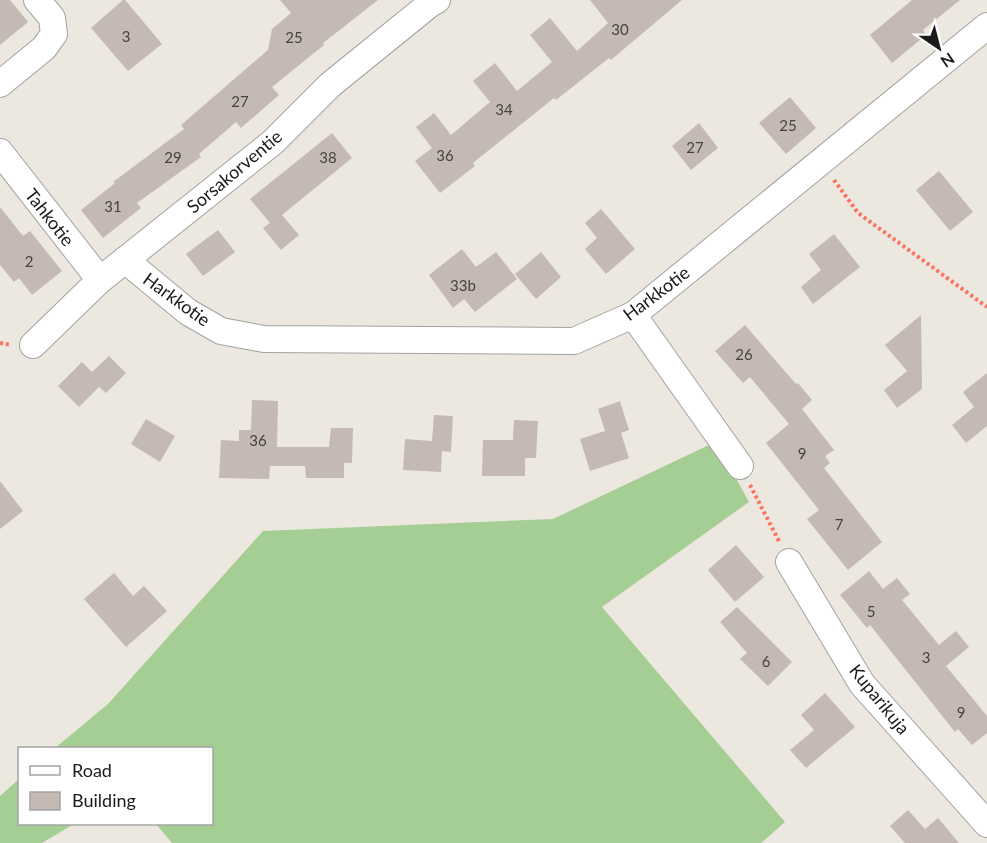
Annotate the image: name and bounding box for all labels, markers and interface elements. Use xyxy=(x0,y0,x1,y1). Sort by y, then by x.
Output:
north arrow xyxy=(909,18,969,78)
house number: 30 xyxy=(611,20,629,38)
house number: 3 xyxy=(122,27,130,45)
house number: 25 xyxy=(285,28,303,46)
text: N xyxy=(937,49,958,72)
house number: 27 xyxy=(231,92,249,110)
house number: 34 xyxy=(495,100,513,118)
house number: 25 xyxy=(779,116,797,134)
street label: Sorsakorventie xyxy=(182,125,286,217)
house number: 27 xyxy=(686,138,704,156)
house number: 36 xyxy=(436,146,454,164)
house number: 29 xyxy=(164,148,182,166)
house number: 38 xyxy=(319,148,337,166)
street label: Tahkotie xyxy=(21,184,79,250)
house number: 31 xyxy=(104,197,122,215)
house number: 2 xyxy=(25,252,33,270)
street label: Harkkotie xyxy=(618,261,694,325)
street label: Harkkotie xyxy=(139,267,215,331)
house number: 33b xyxy=(450,276,476,294)
house number: 26 xyxy=(735,345,753,363)
house number: 36 xyxy=(249,431,267,449)
house number: 9 xyxy=(798,444,806,462)
house number: 7 xyxy=(835,515,844,533)
house number: 5 xyxy=(867,602,875,620)
house number: 3 xyxy=(922,648,930,666)
house number: 6 xyxy=(762,652,771,670)
street label: Kuparikuja xyxy=(845,659,915,739)
house number: 9 xyxy=(957,703,965,721)
legend xyxy=(18,747,213,825)
text: Road xyxy=(72,759,112,781)
text: Building xyxy=(72,789,136,811)

